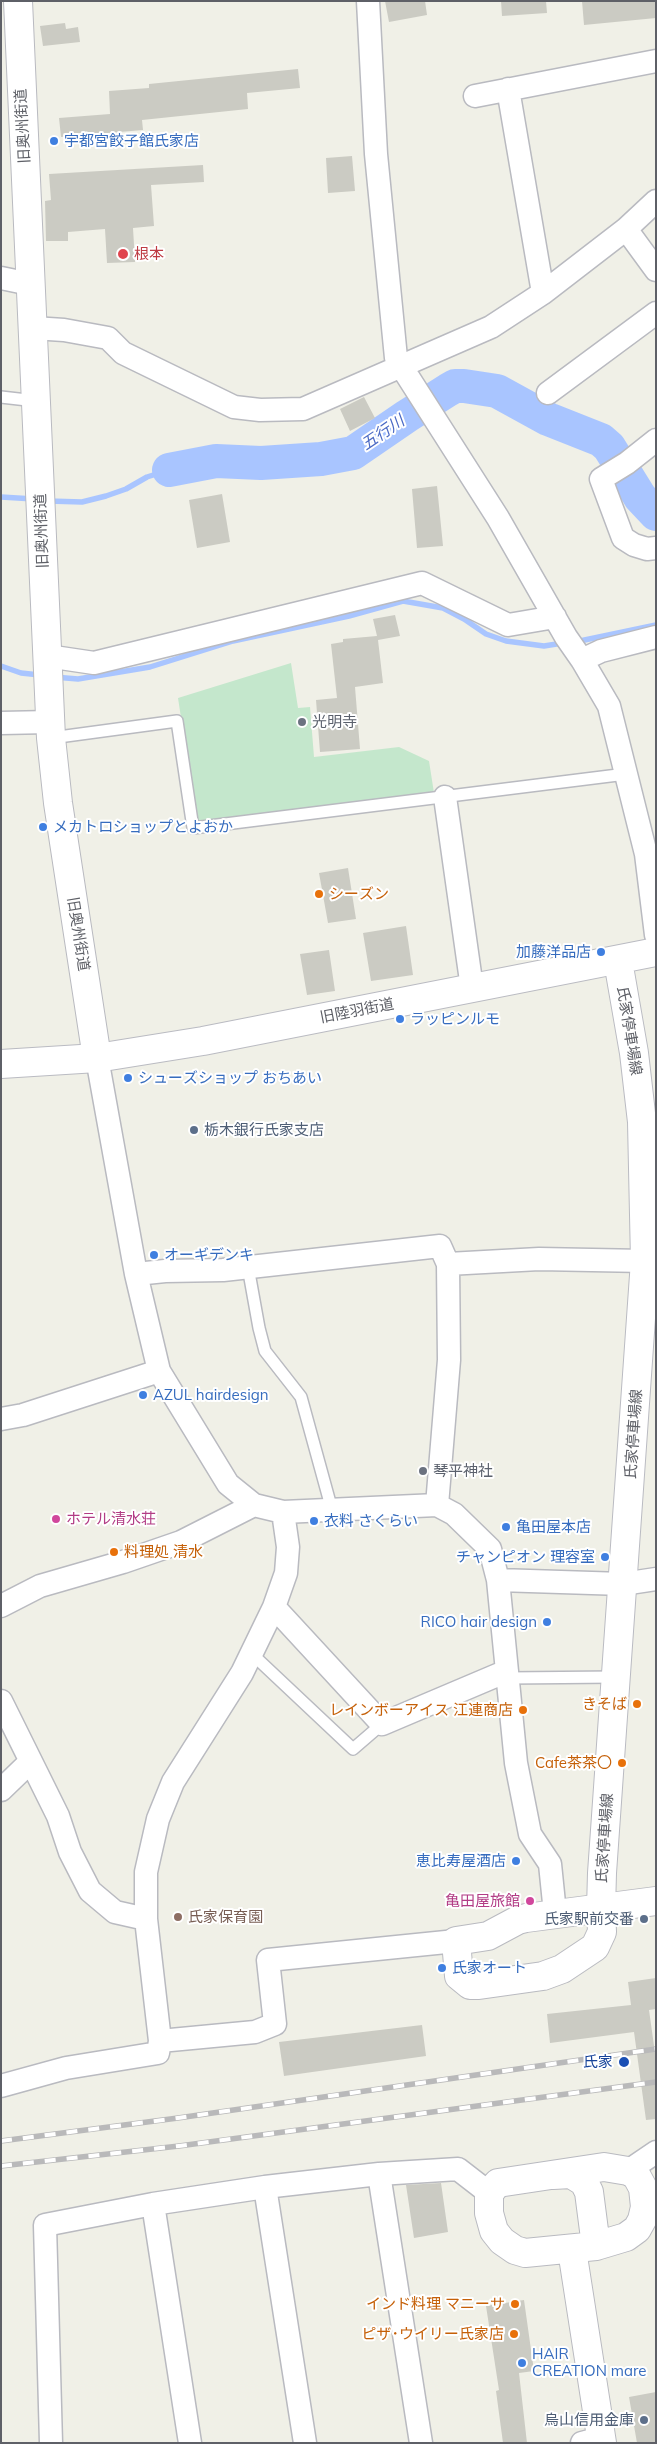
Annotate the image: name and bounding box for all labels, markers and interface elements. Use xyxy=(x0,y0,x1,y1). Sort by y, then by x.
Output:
street label: 旧奥州街道 xyxy=(12,88,34,164)
place label: 宇都宮餃子館氏家店 xyxy=(64,132,199,150)
marker: 宇都宮餃子館氏家店 xyxy=(48,135,60,147)
place label: 根本 xyxy=(134,245,164,263)
marker: 根本 xyxy=(116,247,130,261)
water label: 五行川 xyxy=(358,412,408,454)
street label: 旧奥州街道 xyxy=(32,493,52,569)
place label: 光明寺 xyxy=(312,713,357,731)
marker: 光明寺 xyxy=(296,716,308,728)
place label: メカトロショップとよおか xyxy=(53,818,233,836)
marker: メカトロショップとよおか xyxy=(37,821,49,833)
place label: シーズン xyxy=(329,885,389,903)
marker: シーズン xyxy=(313,888,325,900)
street label: 旧奥州街道 xyxy=(63,896,93,972)
place label: 加藤洋品店 xyxy=(516,943,591,961)
marker: 加藤洋品店 xyxy=(595,946,607,958)
street label: 氏家停車場線 xyxy=(613,985,645,1077)
street label: 旧陸羽街道 xyxy=(318,995,396,1027)
place label: ラッピンルモ xyxy=(410,1010,500,1028)
marker: ラッピンルモ xyxy=(394,1013,406,1025)
place label: シューズショップ おちあい xyxy=(138,1069,322,1087)
marker: シューズショップ おちあい xyxy=(122,1072,134,1084)
place label: 栃木銀行氏家支店 xyxy=(204,1121,324,1139)
marker: 栃木銀行氏家支店 xyxy=(188,1124,200,1136)
place label: オーギデンキ xyxy=(164,1246,254,1264)
marker: オーギデンキ xyxy=(148,1249,160,1261)
place label: AZUL hairdesign xyxy=(153,1386,269,1404)
street label: 氏家停車場線 xyxy=(622,1388,646,1480)
marker: AZUL hairdesign xyxy=(137,1389,149,1401)
place label: 琴平神社 xyxy=(433,1462,493,1480)
marker: 琴平神社 xyxy=(417,1465,429,1477)
place label: ホテル清水荘 xyxy=(66,1510,156,1528)
place label: 衣料 さくらい xyxy=(324,1512,418,1530)
marker: ホテル清水荘 xyxy=(50,1513,62,1525)
marker: 衣料 さくらい xyxy=(308,1515,320,1527)
place label: 亀田屋本店 xyxy=(516,1518,591,1536)
marker: 亀田屋本店 xyxy=(500,1521,512,1533)
place label: 料理処 清水 xyxy=(124,1543,203,1561)
marker: 料理処 清水 xyxy=(108,1546,120,1558)
place label: チャンピオン 理容室 xyxy=(456,1548,595,1566)
marker: チャンピオン 理容室 xyxy=(599,1551,611,1563)
place label: RICO hair design xyxy=(421,1613,537,1631)
marker: RICO hair design xyxy=(541,1616,553,1628)
place label: きそば xyxy=(582,1695,627,1713)
marker: きそば xyxy=(631,1698,643,1710)
place label: レインボーアイス 江連商店 xyxy=(329,1701,513,1719)
marker: レインボーアイス 江連商店 xyxy=(517,1704,529,1716)
place label: Cafe茶茶〇 xyxy=(535,1754,612,1772)
marker: Cafe茶茶〇 xyxy=(616,1757,628,1769)
street label: 氏家停車場線 xyxy=(593,1792,617,1884)
place label: 恵比寿屋酒店 xyxy=(416,1852,506,1870)
marker: 恵比寿屋酒店 xyxy=(510,1855,522,1867)
place label: 亀田屋旅館 xyxy=(445,1892,520,1910)
marker: 亀田屋旅館 xyxy=(524,1895,536,1907)
place label: 氏家保育園 xyxy=(188,1908,263,1926)
place label: 氏家駅前交番 xyxy=(544,1910,634,1928)
marker: 氏家保育園 xyxy=(172,1911,184,1923)
marker: 氏家駅前交番 xyxy=(638,1913,650,1925)
place label: 氏家オート xyxy=(452,1959,527,1977)
marker: 氏家オート xyxy=(436,1962,448,1974)
place label: 氏家 xyxy=(583,2053,613,2071)
marker: 氏家 xyxy=(617,2055,631,2069)
place label: インド料理 マニーサ xyxy=(366,2295,505,2313)
marker: インド料理 マニーサ xyxy=(509,2298,521,2310)
place label: ピザ･ウイリー氏家店 xyxy=(362,2325,504,2343)
marker: ピザ･ウイリー氏家店 xyxy=(508,2328,520,2340)
place label: HAIR CREATION mare xyxy=(532,2345,646,2380)
marker: HAIR CREATION mare xyxy=(516,2357,528,2369)
place label: 烏山信用金庫 xyxy=(544,2411,634,2429)
marker: 烏山信用金庫 xyxy=(638,2414,650,2426)

